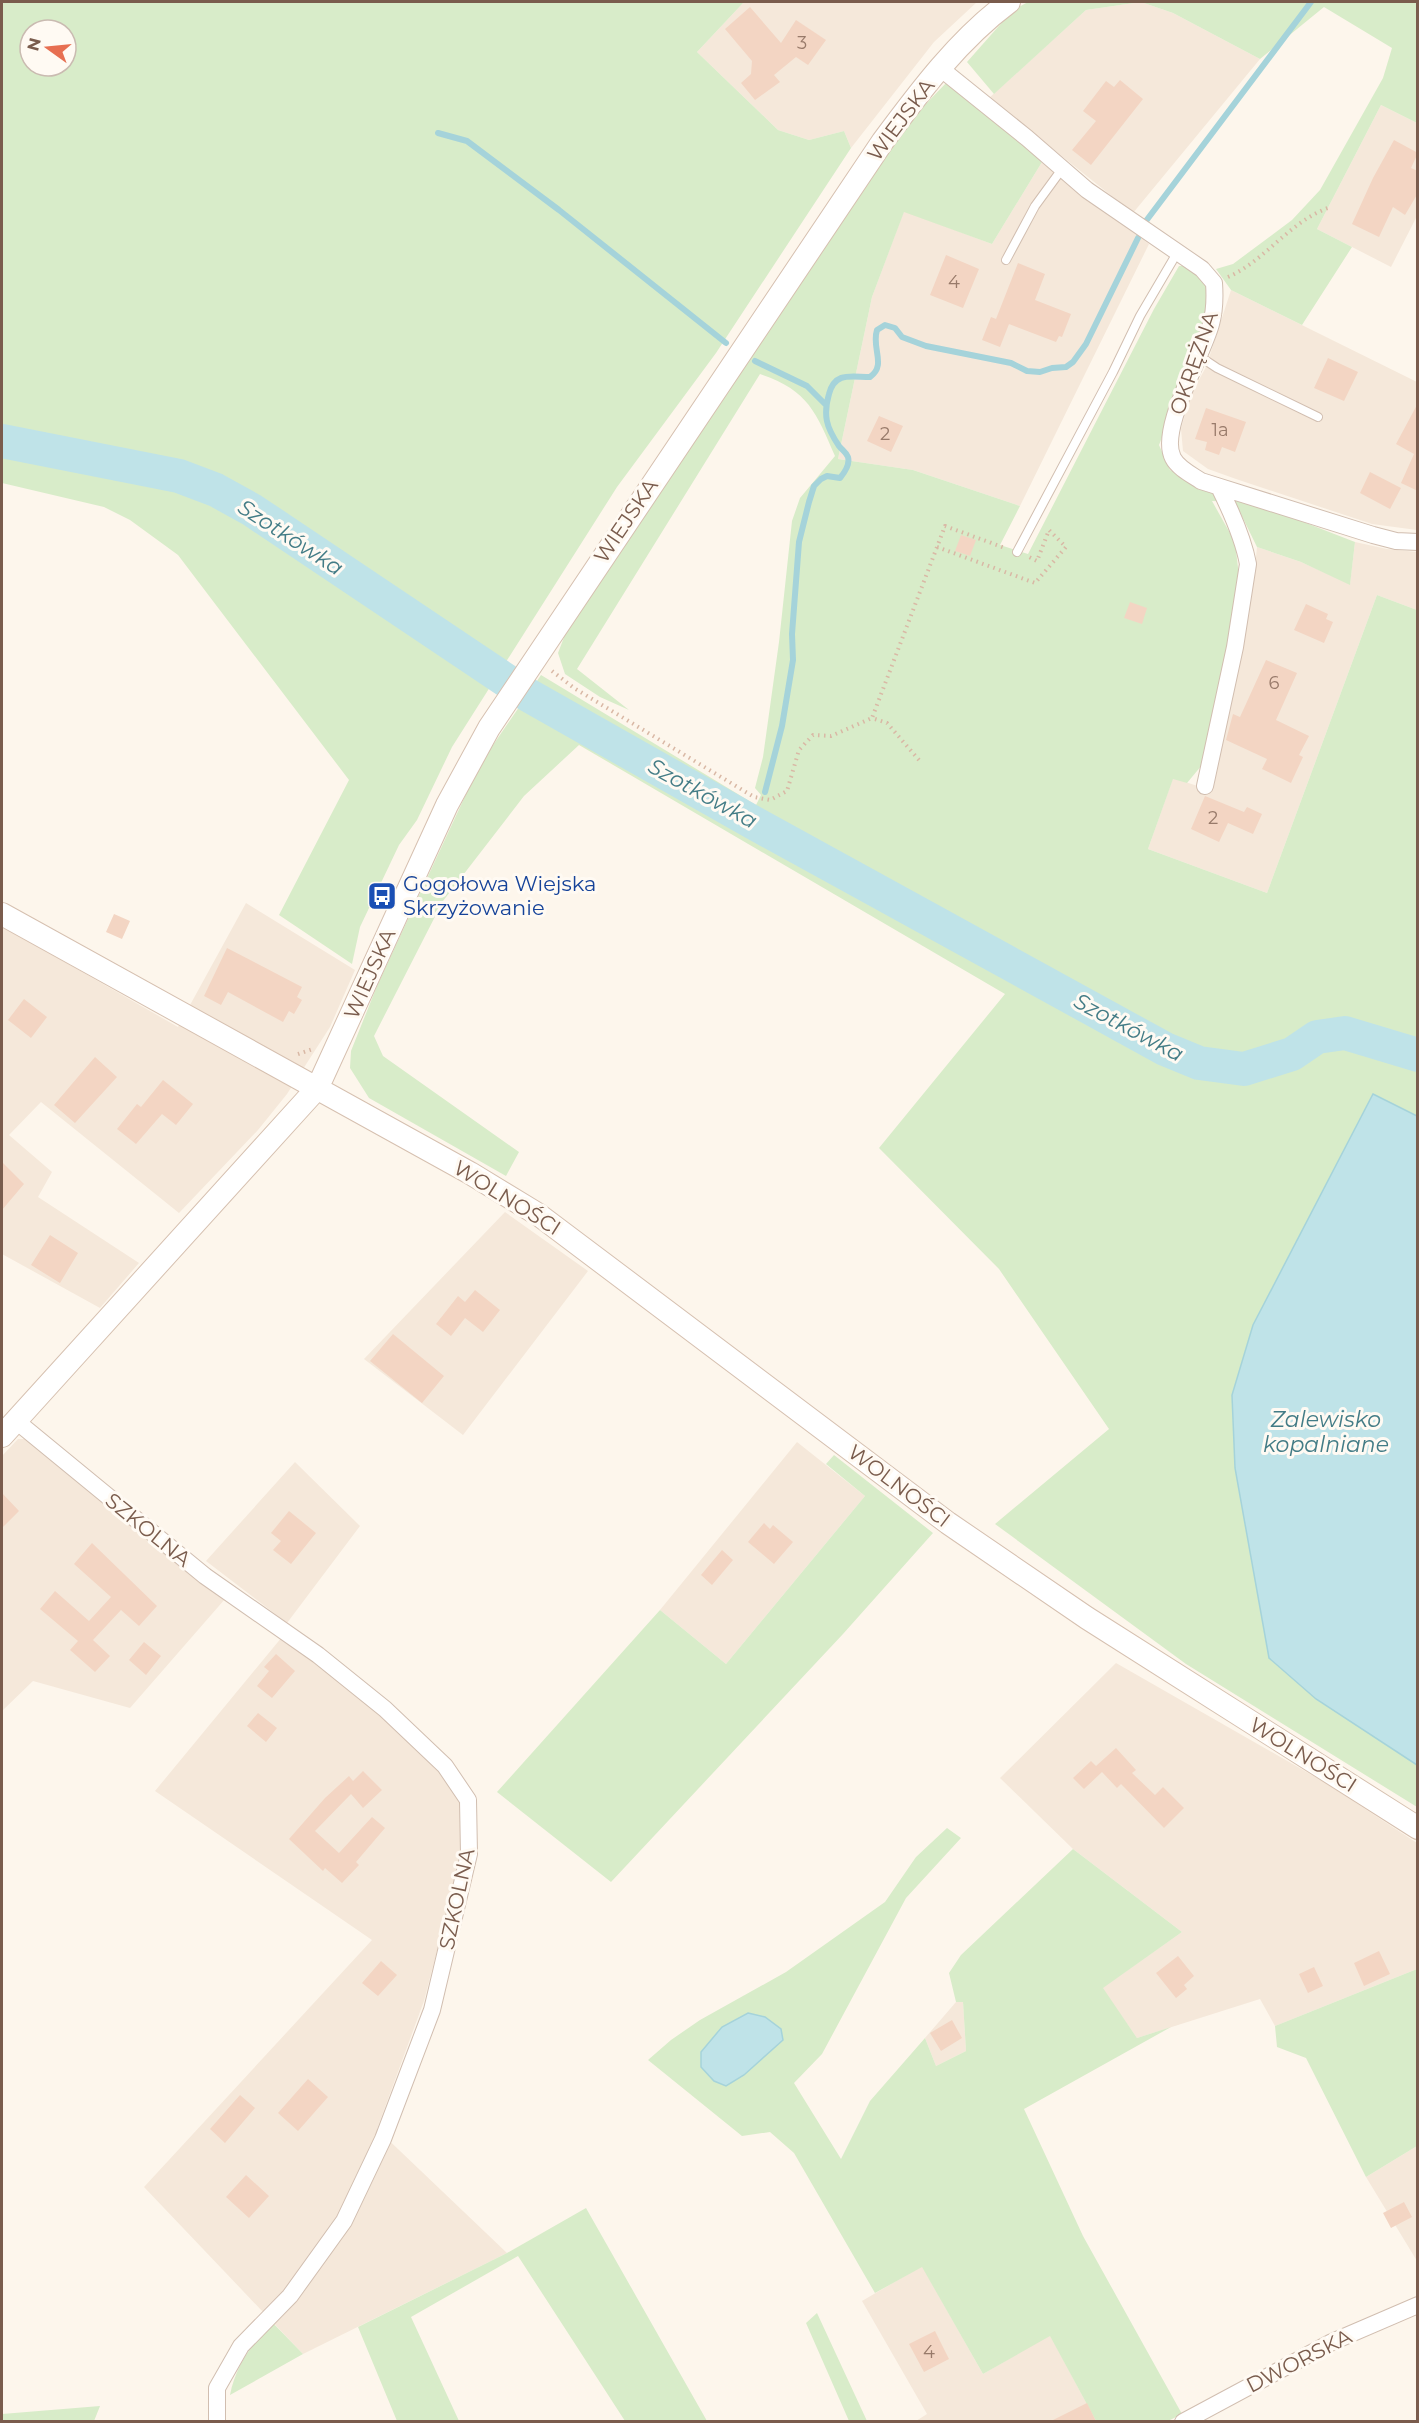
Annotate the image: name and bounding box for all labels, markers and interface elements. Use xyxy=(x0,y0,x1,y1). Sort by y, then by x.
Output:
north arrow xyxy=(18,18,78,78)
house number: 3 xyxy=(797,32,807,54)
text: N xyxy=(23,36,45,53)
street label: WIEJSKA xyxy=(862,73,940,166)
house number: 4 xyxy=(948,271,960,293)
street label: OKRĘŻNA xyxy=(1164,307,1223,418)
house number: 1a xyxy=(1211,419,1229,441)
house number: 2 xyxy=(880,423,890,445)
street label: WIEJSKA xyxy=(588,473,663,568)
water label: Szotkówka xyxy=(233,493,349,581)
house number: 6 xyxy=(1269,672,1280,694)
water label: Szotkówka xyxy=(644,752,762,834)
house number: 2 xyxy=(1208,807,1218,829)
place label: Gogołowa Wiejska Skrzyżowanie xyxy=(403,871,597,920)
bus stop icon: Gogołowa Wiejska Skrzyżowanie xyxy=(366,880,398,912)
street label: WIEJSKA xyxy=(339,924,401,1023)
water label: Szotkówka xyxy=(1069,987,1188,1068)
street label: WOLNOŚCI xyxy=(449,1155,566,1240)
water label: Zalewisko kopalniane xyxy=(1263,1406,1389,1458)
street label: WOLNOŚCI xyxy=(843,1439,955,1532)
street label: SZKOLNA xyxy=(100,1488,197,1572)
street label: WOLNOŚCI xyxy=(1245,1712,1362,1797)
street label: SZKOLNA xyxy=(434,1845,480,1952)
street label: DWORSKA xyxy=(1242,2323,1356,2398)
house number: 4 xyxy=(923,2341,935,2363)

